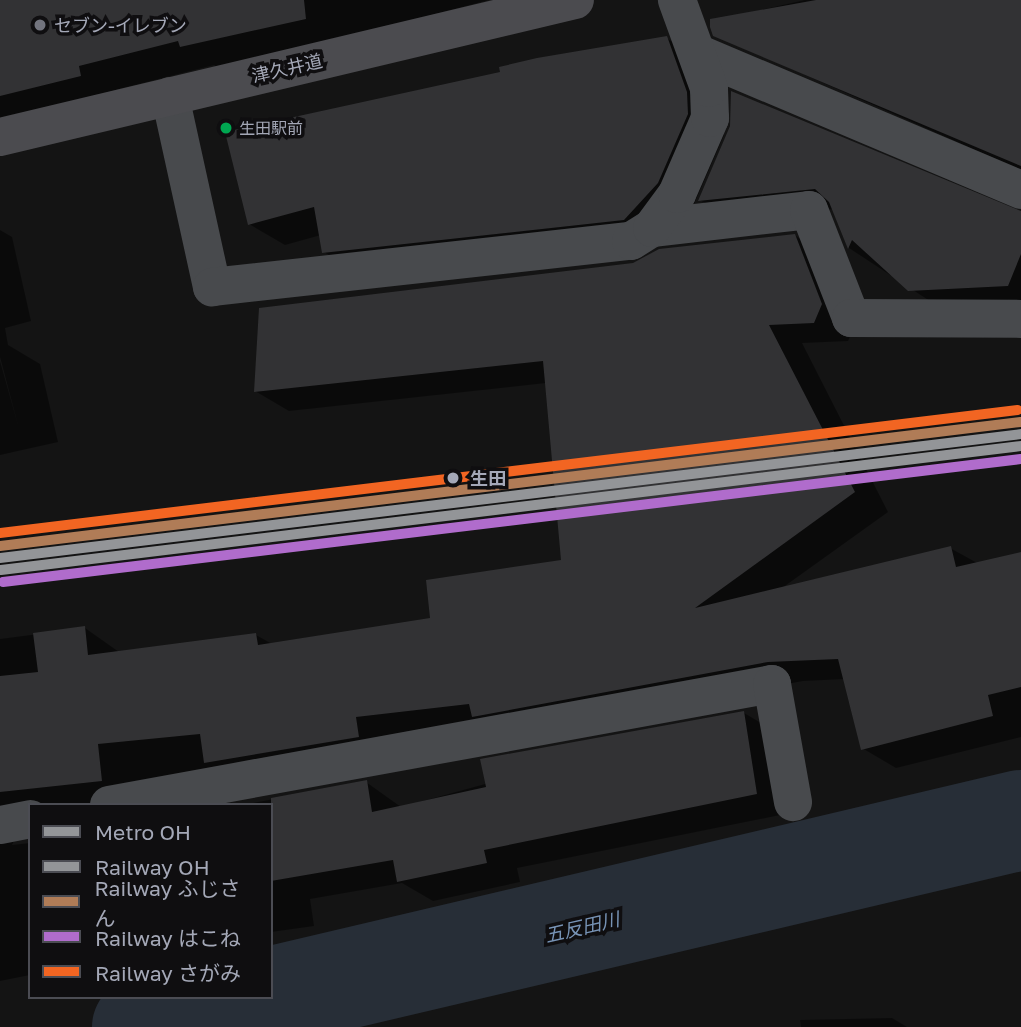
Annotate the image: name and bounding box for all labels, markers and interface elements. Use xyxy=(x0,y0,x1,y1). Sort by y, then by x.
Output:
place label: セブン-イレブン xyxy=(54,14,187,36)
marker: セブン-イレブン xyxy=(32,17,48,33)
street label: 津久井道 xyxy=(249,49,325,87)
place label: 生田駅前 xyxy=(239,118,303,138)
marker: 生田駅前 xyxy=(219,121,233,135)
marker: 生田 xyxy=(442,467,464,489)
place label: 生田 xyxy=(470,467,506,489)
legend xyxy=(28,803,273,999)
text: Metro OH xyxy=(95,819,191,845)
text: Railway OH xyxy=(95,854,210,880)
text: Railway ふじさん xyxy=(94,875,241,931)
water label: 五反田川 xyxy=(542,907,622,947)
text: Railway はこね xyxy=(95,925,241,951)
text: Railway さがみ xyxy=(95,960,241,986)

